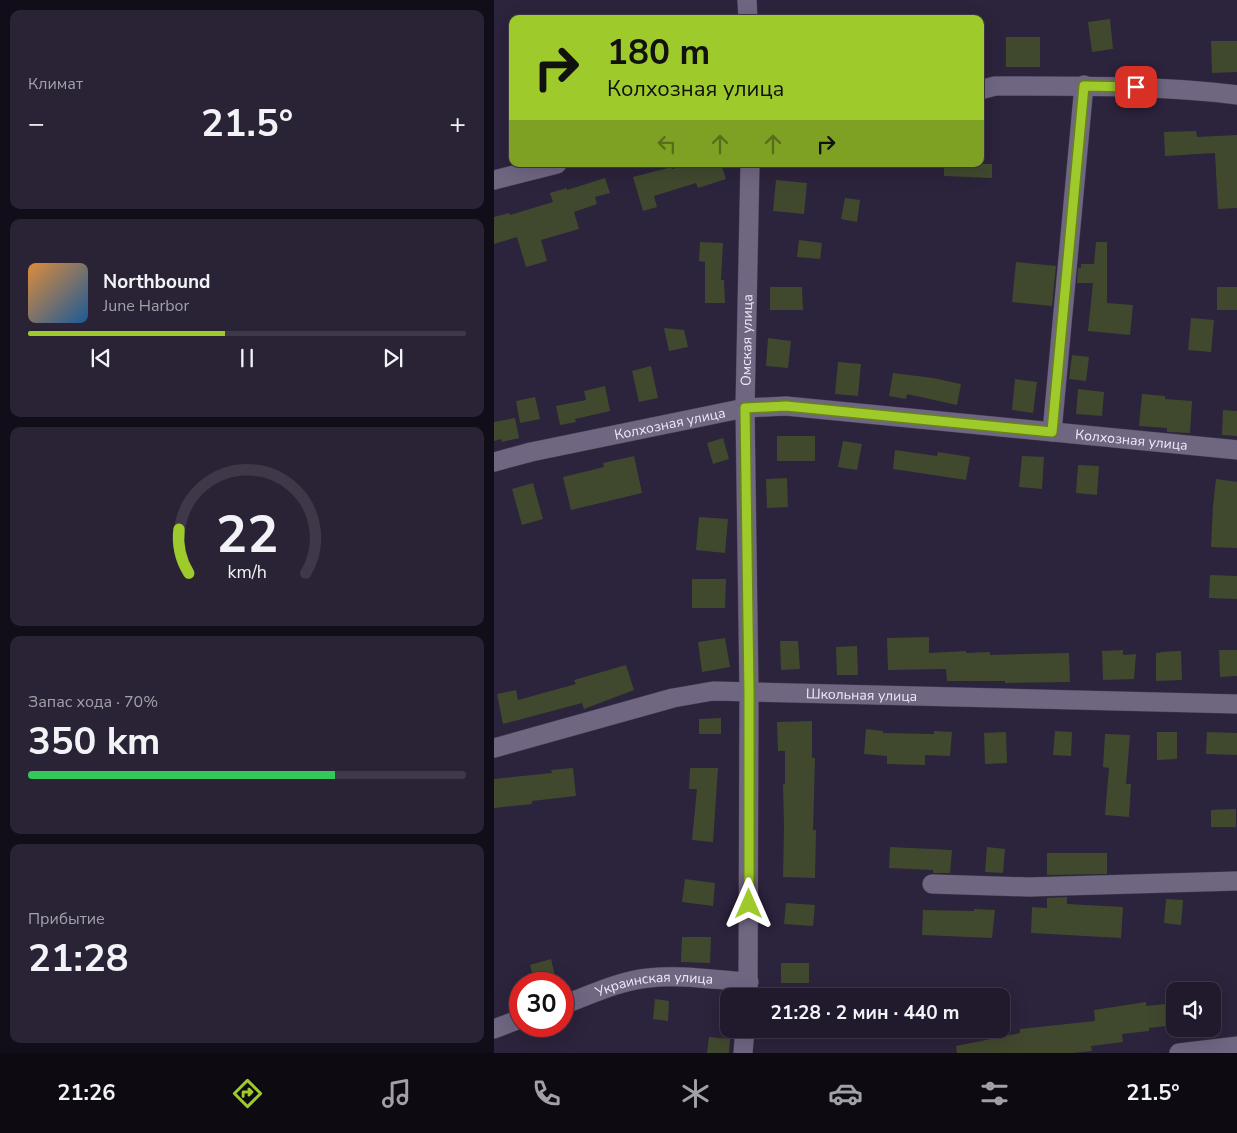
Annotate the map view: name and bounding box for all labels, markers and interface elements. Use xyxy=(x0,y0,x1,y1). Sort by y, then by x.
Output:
text: 180 m xyxy=(607,29,710,76)
icon: right xyxy=(524,35,589,100)
pin xyxy=(1115,66,1157,108)
text: Климат xyxy=(28,73,83,95)
icon: arrive xyxy=(1122,73,1150,101)
text: Колхозная улица xyxy=(607,74,784,104)
text: 21.5° xyxy=(201,98,293,149)
text: − xyxy=(28,105,45,143)
text: + xyxy=(449,105,466,143)
icon: left xyxy=(653,130,681,158)
icon: ahead xyxy=(706,130,734,158)
icon: ahead xyxy=(759,130,787,158)
icon: right xyxy=(812,130,840,158)
text: Northbound xyxy=(103,269,210,295)
street label: Омская улица xyxy=(736,294,757,386)
text: June Harbor xyxy=(103,295,189,317)
icon: previous xyxy=(87,344,115,372)
icon: pause xyxy=(233,344,261,372)
icon: next xyxy=(379,344,407,372)
street label: Колхозная улица xyxy=(613,403,727,445)
street label: Колхозная улица xyxy=(1074,425,1189,455)
text: 22 xyxy=(216,499,278,570)
text: km/h xyxy=(227,560,267,584)
street label: Школьная улица xyxy=(806,684,917,706)
text: Запас хода · 70% xyxy=(28,691,158,713)
text: 350 km xyxy=(28,716,160,767)
position arrow xyxy=(722,877,774,929)
text: Прибытие xyxy=(28,908,105,930)
text: 21:28 xyxy=(28,933,129,984)
street label: Украинская улица xyxy=(592,968,714,1002)
speed limit sign: 30 xyxy=(509,972,574,1037)
map controls xyxy=(1166,982,1221,1037)
button: sound xyxy=(1166,982,1221,1037)
text: 21:28 · 2 мин · 440 m xyxy=(771,1000,959,1026)
icon: directions xyxy=(230,1076,265,1111)
icon: music xyxy=(379,1076,414,1111)
icon: phone xyxy=(529,1076,564,1111)
icon: climate xyxy=(678,1076,713,1111)
icon: car xyxy=(828,1076,863,1111)
icon: filters xyxy=(977,1076,1012,1111)
text: 21:26 xyxy=(57,1078,115,1108)
text: 21.5° xyxy=(1126,1078,1180,1108)

